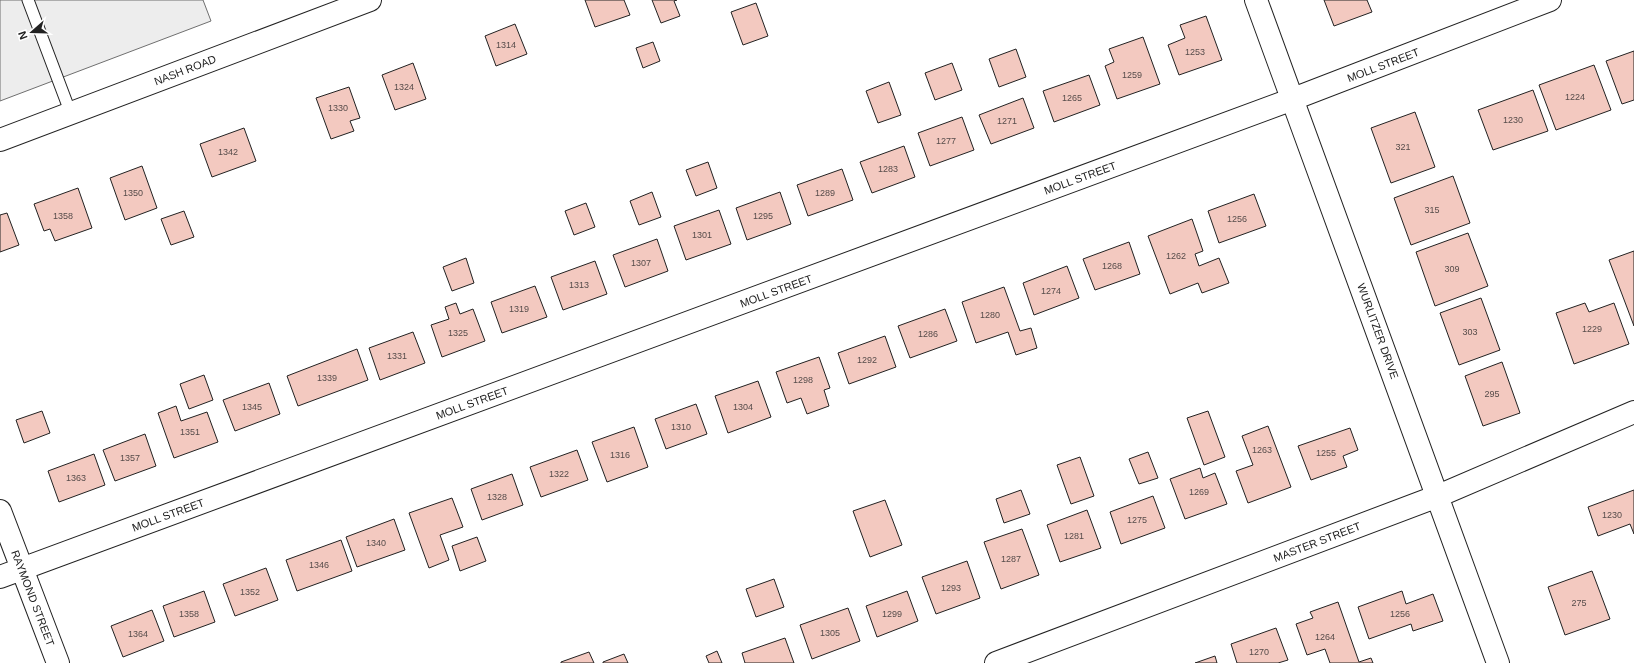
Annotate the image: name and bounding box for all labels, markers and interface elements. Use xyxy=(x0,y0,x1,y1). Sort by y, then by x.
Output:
north arrow xyxy=(12,12,52,52)
text: N xyxy=(16,30,30,41)
house number: 1314 xyxy=(496,40,516,50)
street label: MOLL STREET xyxy=(1345,46,1421,84)
house number: 1253 xyxy=(1185,47,1205,57)
street label: NASH ROAD xyxy=(152,53,218,87)
house number: 1259 xyxy=(1122,70,1142,80)
house number: 1324 xyxy=(394,82,414,92)
house number: 1224 xyxy=(1565,92,1585,102)
house number: 1265 xyxy=(1062,93,1082,103)
house number: 1330 xyxy=(328,103,348,113)
house number: 1230 xyxy=(1503,115,1523,125)
house number: 1271 xyxy=(997,116,1017,126)
house number: 1277 xyxy=(936,136,956,146)
house number: 321 xyxy=(1395,142,1411,152)
house number: 1342 xyxy=(218,147,238,157)
street label: MOLL STREET xyxy=(1042,159,1118,197)
house number: 1283 xyxy=(878,164,898,174)
house number: 1350 xyxy=(123,188,143,198)
house number: 1289 xyxy=(815,188,835,198)
house number: 315 xyxy=(1424,205,1440,215)
house number: 1358 xyxy=(53,211,73,221)
house number: 1295 xyxy=(753,211,773,221)
house number: 1256 xyxy=(1227,214,1247,224)
house number: 1301 xyxy=(692,230,712,240)
house number: 1262 xyxy=(1166,251,1186,261)
house number: 1307 xyxy=(631,258,651,268)
house number: 1268 xyxy=(1102,261,1122,271)
house number: 309 xyxy=(1444,264,1460,274)
street label: MOLL STREET xyxy=(738,272,814,310)
house number: 1313 xyxy=(569,280,589,290)
street label: WURLITZER DRIVE xyxy=(1355,282,1401,380)
house number: 1274 xyxy=(1041,286,1061,296)
house number: 1319 xyxy=(509,304,529,314)
house number: 1280 xyxy=(980,310,1000,320)
house number: 1229 xyxy=(1582,324,1602,334)
house number: 303 xyxy=(1462,327,1478,337)
house number: 1325 xyxy=(448,328,468,338)
house number: 1286 xyxy=(918,329,938,339)
house number: 1331 xyxy=(387,351,407,361)
house number: 1292 xyxy=(857,355,877,365)
house number: 1339 xyxy=(317,373,337,383)
house number: 1298 xyxy=(793,375,813,385)
street label: MOLL STREET xyxy=(434,384,510,422)
house number: 295 xyxy=(1484,389,1500,399)
house number: 1345 xyxy=(242,402,262,412)
house number: 1304 xyxy=(733,402,753,412)
house number: 1310 xyxy=(671,422,691,432)
house number: 1351 xyxy=(180,427,200,437)
house number: 1263 xyxy=(1252,445,1272,455)
house number: 1255 xyxy=(1316,448,1336,458)
house number: 1316 xyxy=(610,450,630,460)
house number: 1357 xyxy=(120,453,140,463)
house number: 1322 xyxy=(549,469,569,479)
house number: 1363 xyxy=(66,473,86,483)
house number: 1269 xyxy=(1189,487,1209,497)
house number: 1328 xyxy=(487,492,507,502)
street label: MOLL STREET xyxy=(130,496,206,534)
house number: 1230 xyxy=(1602,510,1622,520)
house number: 1275 xyxy=(1127,515,1147,525)
street label: MASTER STREET xyxy=(1272,520,1362,564)
house number: 1281 xyxy=(1064,531,1084,541)
house number: 1340 xyxy=(366,538,386,548)
street label: RAYMOND STREET xyxy=(9,548,57,648)
house number: 1287 xyxy=(1001,554,1021,564)
house number: 1346 xyxy=(309,560,329,570)
house number: 1293 xyxy=(941,583,961,593)
house number: 1352 xyxy=(240,587,260,597)
house number: 275 xyxy=(1571,598,1587,608)
house number: 1358 xyxy=(179,609,199,619)
house number: 1299 xyxy=(882,609,902,619)
house number: 1256 xyxy=(1390,609,1410,619)
house number: 1305 xyxy=(820,628,840,638)
house number: 1364 xyxy=(128,629,148,639)
house number: 1264 xyxy=(1315,632,1335,642)
house number: 1270 xyxy=(1249,647,1269,657)

